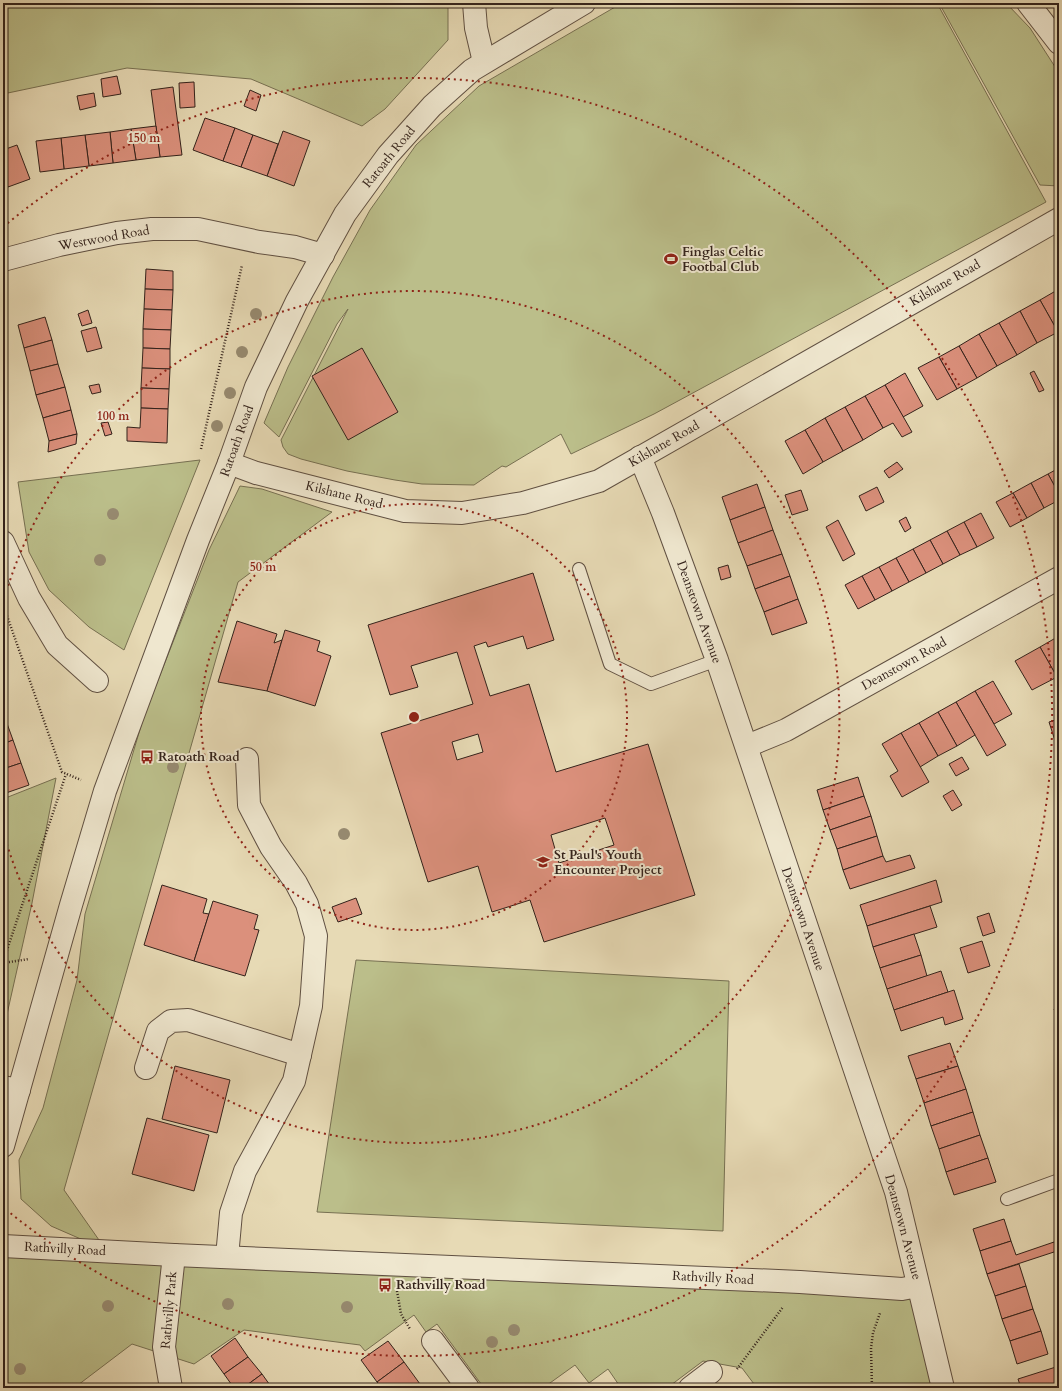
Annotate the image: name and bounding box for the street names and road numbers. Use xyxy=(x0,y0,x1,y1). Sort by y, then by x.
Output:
street label: Ratoath Road xyxy=(359,122,420,192)
street label: Westwood Road xyxy=(56,221,151,255)
street label: Kilshane Road xyxy=(906,255,984,311)
street label: Ratoath Road xyxy=(216,403,258,479)
street label: Kilshane Road xyxy=(625,416,703,472)
street label: Kilshane Road xyxy=(303,477,385,513)
street label: Deanstown Avenue xyxy=(672,558,726,666)
street label: Deanstown Road xyxy=(858,633,950,695)
street label: Deanstown Avenue xyxy=(777,865,829,973)
street label: Deanstown Avenue xyxy=(880,1172,926,1282)
street label: Rathvilly Road xyxy=(24,1238,106,1260)
street label: Rathvilly Road xyxy=(672,1267,754,1289)
street label: Rathvilly Park xyxy=(157,1270,181,1350)

